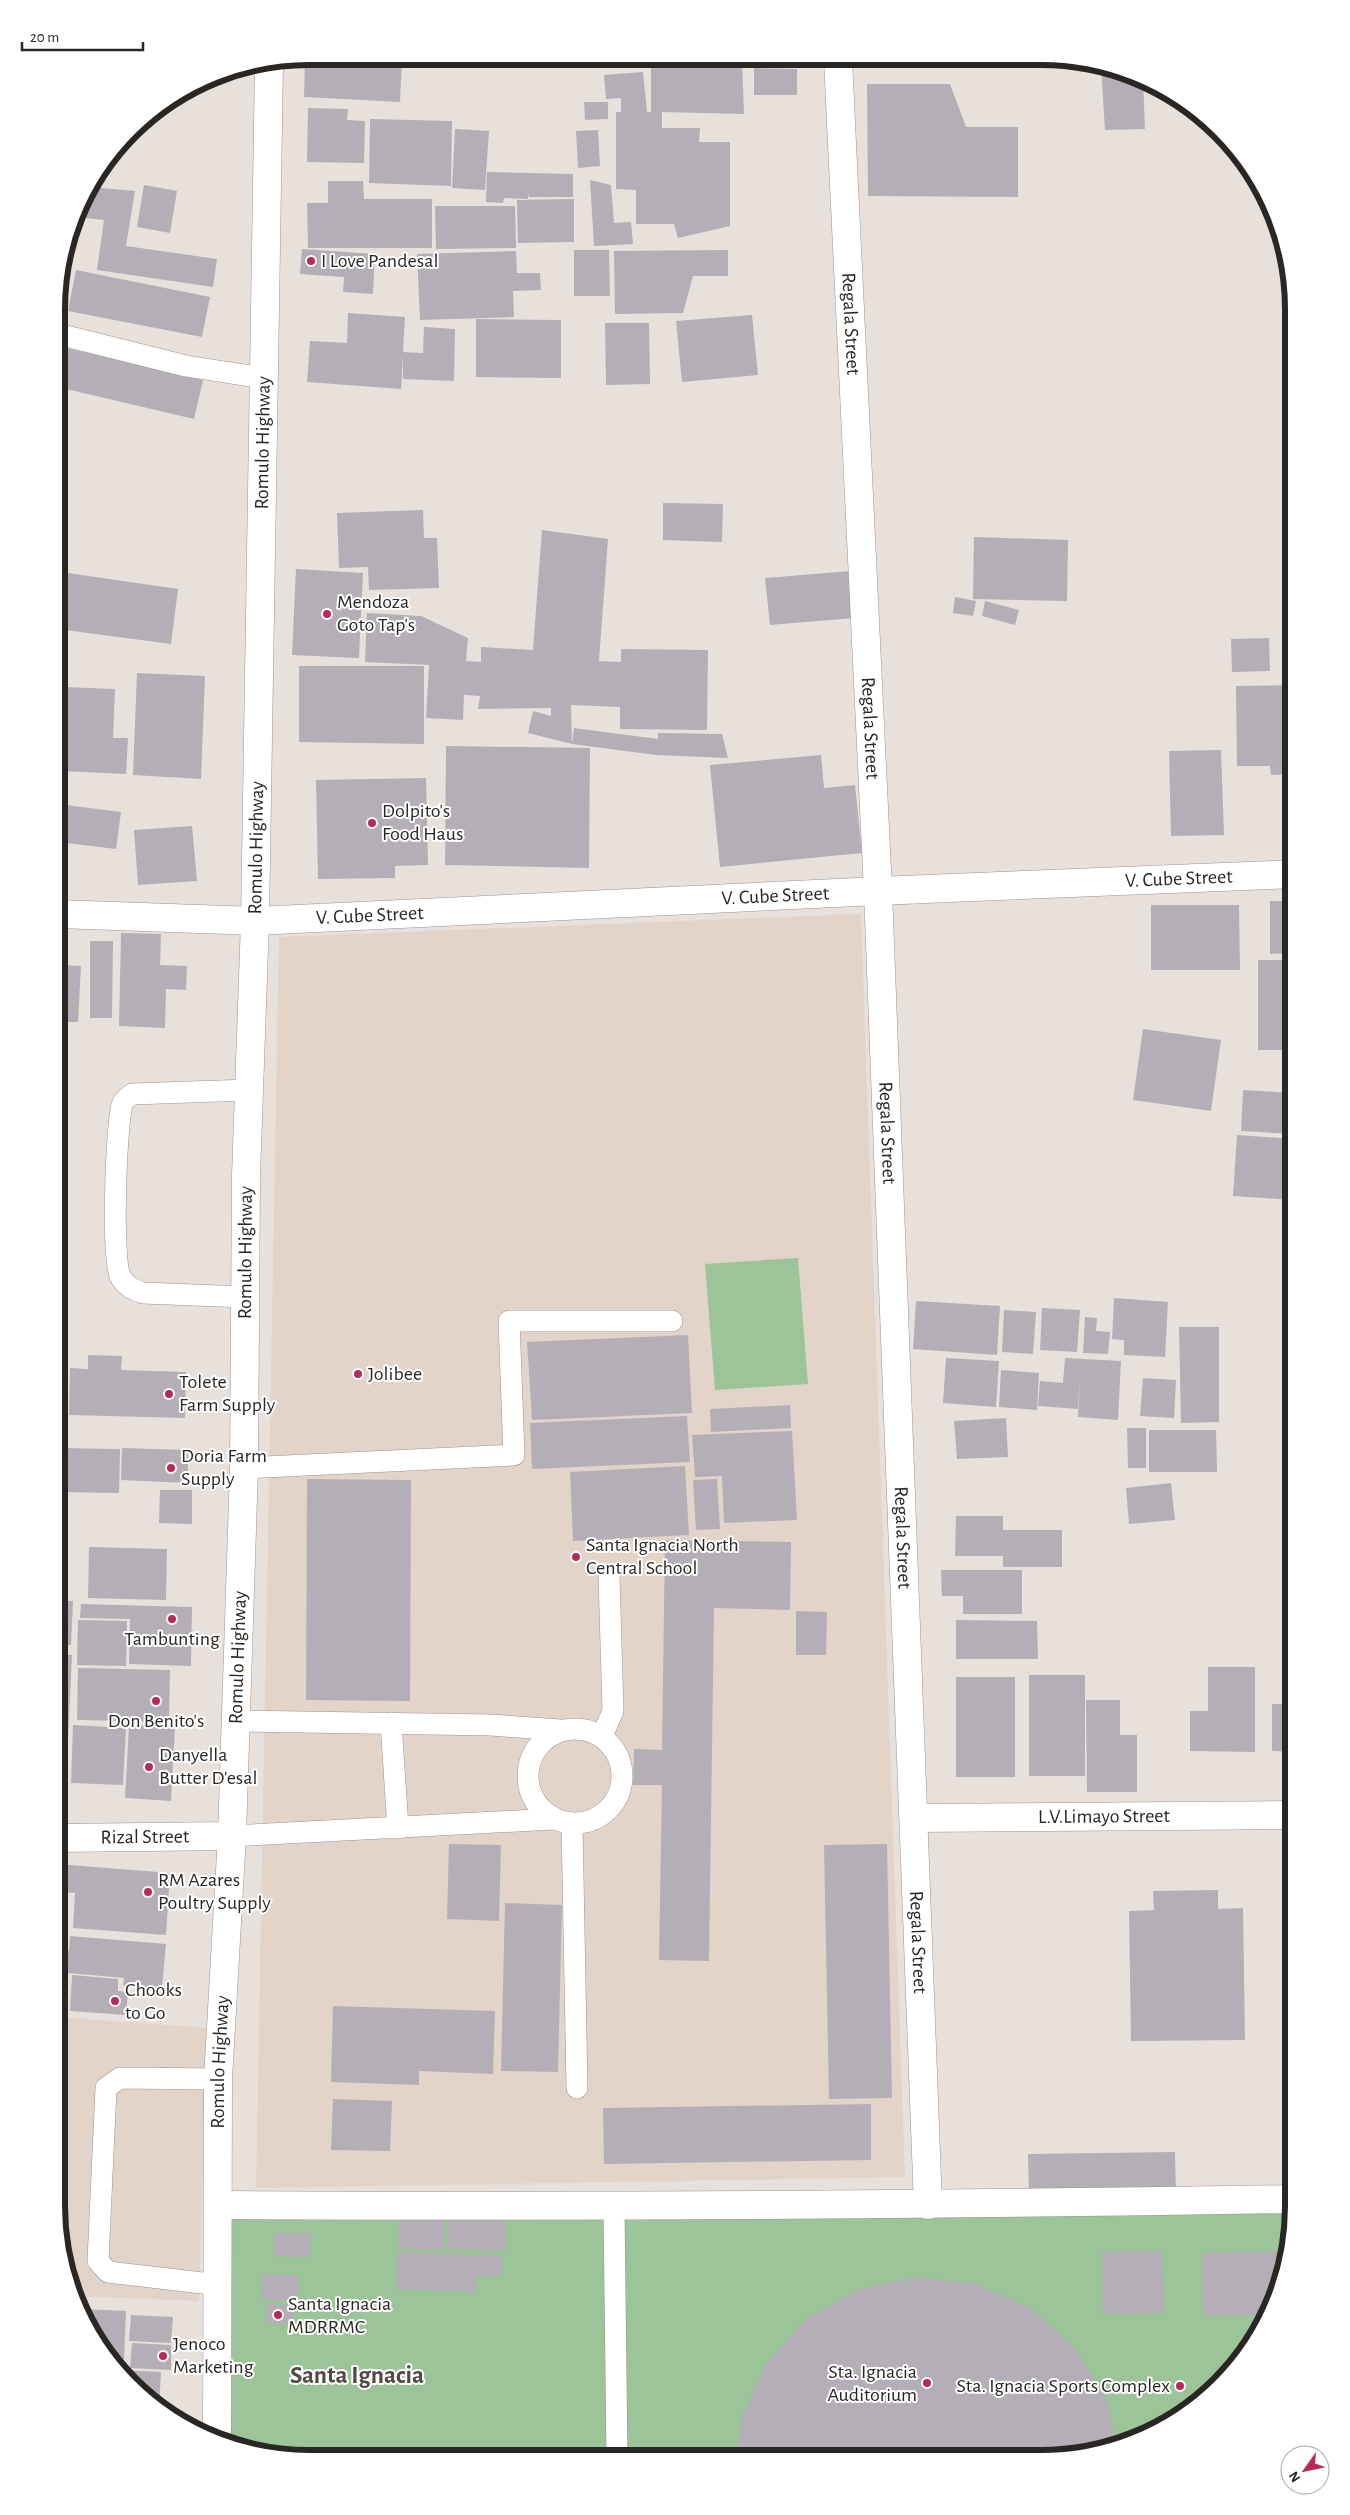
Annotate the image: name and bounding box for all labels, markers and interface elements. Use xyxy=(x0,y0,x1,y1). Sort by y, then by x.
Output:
scale bar xyxy=(22,20,144,52)
text: 20 m xyxy=(30,30,59,45)
place label: I Love Pandesal xyxy=(321,251,438,271)
marker: I Love Pandesal xyxy=(305,255,317,267)
street label: Regala Street xyxy=(838,272,863,376)
street label: Romulo Highway xyxy=(252,376,274,510)
place label: Mendoza Goto Tap's xyxy=(337,592,415,635)
marker: Mendoza Goto Tap's xyxy=(321,608,333,620)
street label: Regala Street xyxy=(858,676,883,781)
street label: Romulo Highway xyxy=(245,781,267,915)
place label: Dolpito's Food Haus xyxy=(382,801,463,844)
marker: Dolpito's Food Haus xyxy=(366,817,378,829)
street label: V. Cube Street xyxy=(1125,866,1234,891)
street label: V. Cube Street xyxy=(721,883,830,909)
street label: V. Cube Street xyxy=(315,903,425,928)
street label: Regala Street xyxy=(875,1081,899,1185)
street label: Romulo Highway xyxy=(235,1185,256,1319)
place label: Jolibee xyxy=(368,1364,422,1384)
marker: Jolibee xyxy=(352,1368,364,1380)
place label: Tolete Farm Supply xyxy=(179,1372,276,1415)
marker: Tolete Farm Supply xyxy=(163,1388,175,1400)
place label: Doria Farm Supply xyxy=(181,1446,267,1489)
marker: Doria Farm Supply xyxy=(165,1462,177,1474)
street label: Regala Street xyxy=(891,1486,915,1590)
place label: Santa Ignacia North Central School xyxy=(586,1535,739,1578)
marker: Santa Ignacia North Central School xyxy=(570,1551,582,1563)
street label: Romulo Highway xyxy=(226,1590,250,1724)
marker: Tambunting xyxy=(166,1613,178,1625)
place label: Tambunting xyxy=(124,1629,220,1649)
marker: Don Benito's xyxy=(150,1695,162,1707)
place label: Don Benito's xyxy=(108,1711,204,1731)
place label: Danyella Butter D'esal xyxy=(159,1745,257,1788)
marker: Danyella Butter D'esal xyxy=(143,1761,155,1773)
street label: L.V.Limayo Street xyxy=(1038,1806,1171,1827)
street label: Rizal Street xyxy=(100,1826,190,1848)
place label: RM Azares Poultry Supply xyxy=(158,1870,271,1913)
marker: RM Azares Poultry Supply xyxy=(142,1886,154,1898)
street label: Regala Street xyxy=(906,1891,930,1995)
place label: Chooks to Go xyxy=(125,1980,182,2023)
street label: Romulo Highway xyxy=(208,1994,233,2129)
marker: Chooks to Go xyxy=(109,1995,121,2007)
place label: Santa Ignacia MDRRMC xyxy=(288,2294,391,2337)
marker: Santa Ignacia MDRRMC xyxy=(272,2309,284,2321)
place label: Jenoco Marketing xyxy=(173,2334,254,2377)
marker: Jenoco Marketing xyxy=(157,2350,169,2362)
place label: Sta. Ignacia Auditorium xyxy=(827,2362,917,2405)
district label: Santa Ignacia xyxy=(290,2363,424,2388)
place label: Sta. Ignacia Sports Complex xyxy=(956,2376,1170,2396)
marker: Sta. Ignacia Auditorium xyxy=(921,2377,933,2389)
marker: Sta. Ignacia Sports Complex xyxy=(1174,2380,1186,2392)
north arrow xyxy=(1280,2445,1330,2495)
text: N xyxy=(1286,2469,1303,2484)

